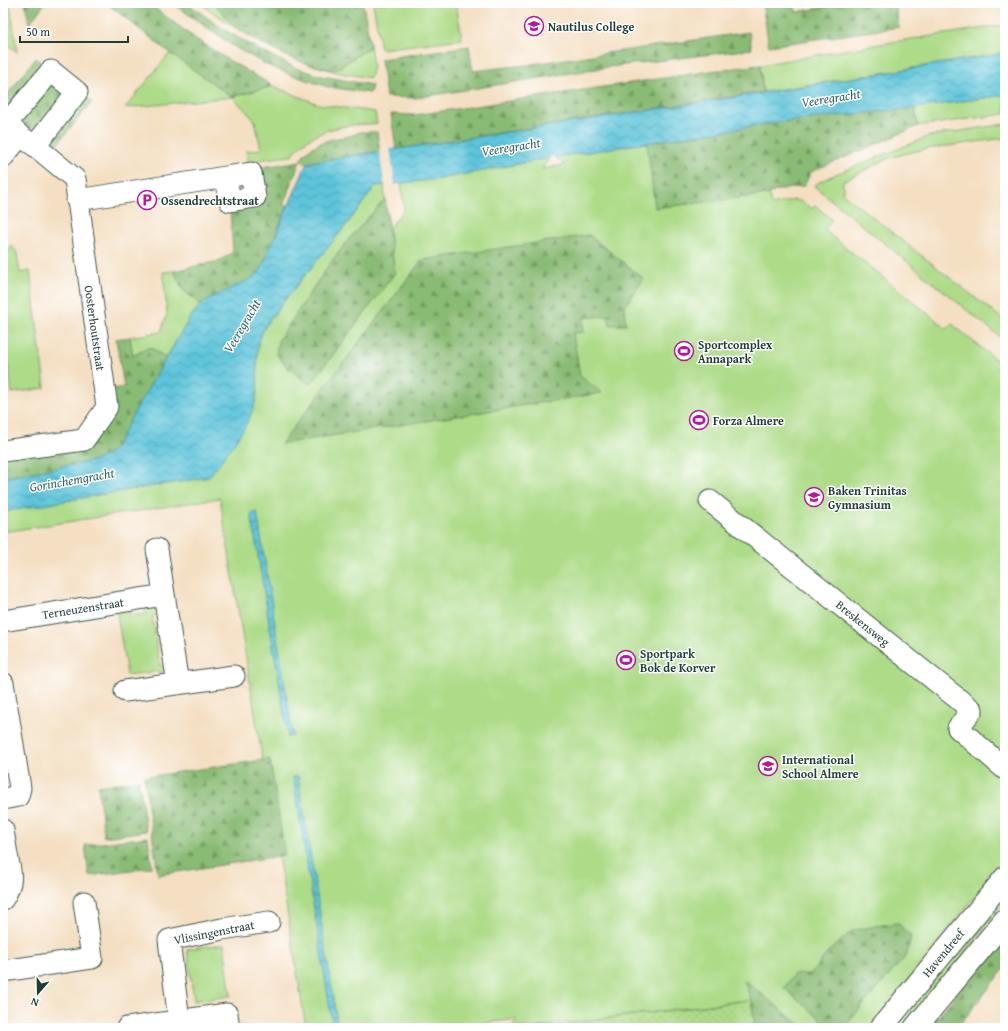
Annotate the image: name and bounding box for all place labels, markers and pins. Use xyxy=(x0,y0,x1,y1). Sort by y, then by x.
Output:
school or university icon: Nautilus College xyxy=(523,15,545,37)
place label: Nautilus College xyxy=(548,18,635,35)
parking icon: Ossendrechtstraat xyxy=(136,189,158,211)
place label: Ossendrechtstraat xyxy=(161,192,259,209)
place label: Sportcomplex Annapark xyxy=(698,336,773,367)
sports icon: Sportcomplex Annapark xyxy=(673,340,695,362)
sports icon: Forza Almere xyxy=(688,409,710,431)
place label: Forza Almere xyxy=(713,412,784,429)
place label: Baken Trinitas Gymnasium xyxy=(828,482,907,513)
school or university icon: Baken Trinitas Gymnasium xyxy=(803,486,825,508)
place label: Sportpark Bok de Korver xyxy=(640,645,716,676)
sports icon: Sportpark Bok de Korver xyxy=(615,649,637,671)
place label: International School Almere xyxy=(782,751,859,782)
school or university icon: International School Almere xyxy=(757,755,779,777)

